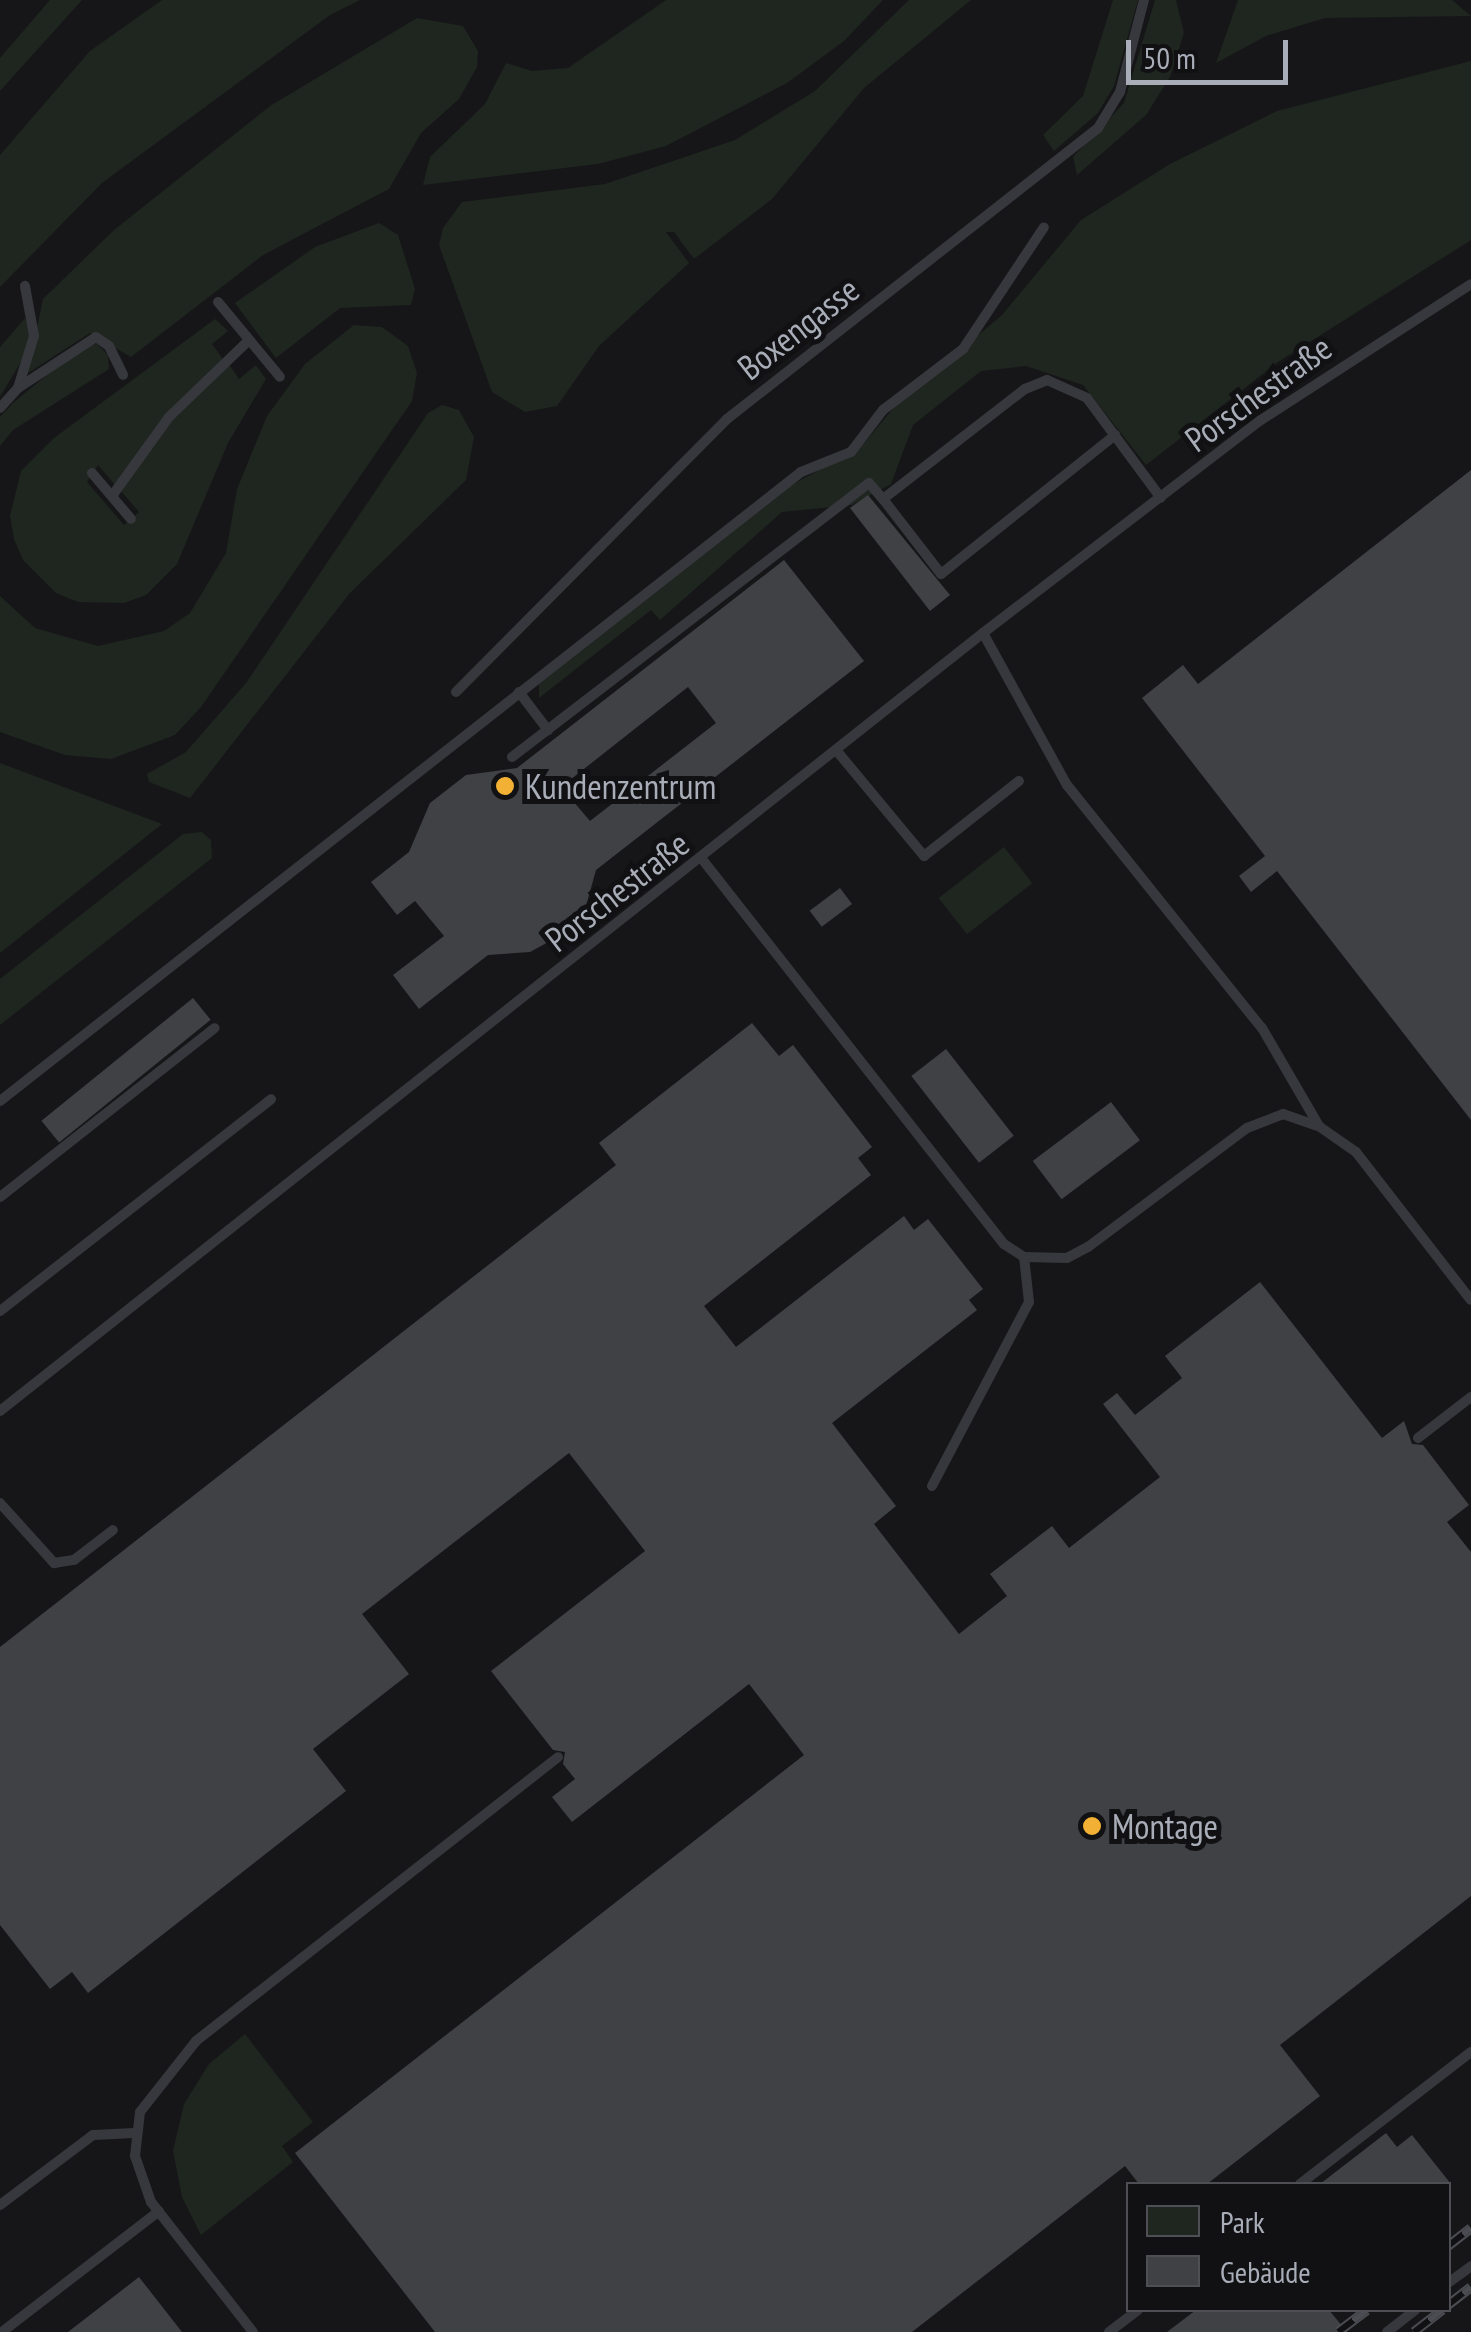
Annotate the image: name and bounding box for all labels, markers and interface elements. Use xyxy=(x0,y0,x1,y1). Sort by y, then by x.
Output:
scale bar xyxy=(1131,20,1294,82)
text: 50 m xyxy=(1143,38,1196,77)
street label: Boxengasse xyxy=(729,268,867,388)
street label: Porschestraße xyxy=(1177,326,1339,460)
place label: Kundenzentrum xyxy=(525,765,716,807)
marker: Kundenzentrum xyxy=(494,775,516,797)
street label: Porschestraße xyxy=(537,822,697,960)
place label: Montage xyxy=(1112,1805,1218,1847)
marker: Montage xyxy=(1081,1815,1103,1837)
legend xyxy=(1126,2182,1451,2312)
text: Park xyxy=(1220,2202,1265,2241)
text: Gebäude xyxy=(1220,2252,1311,2291)

